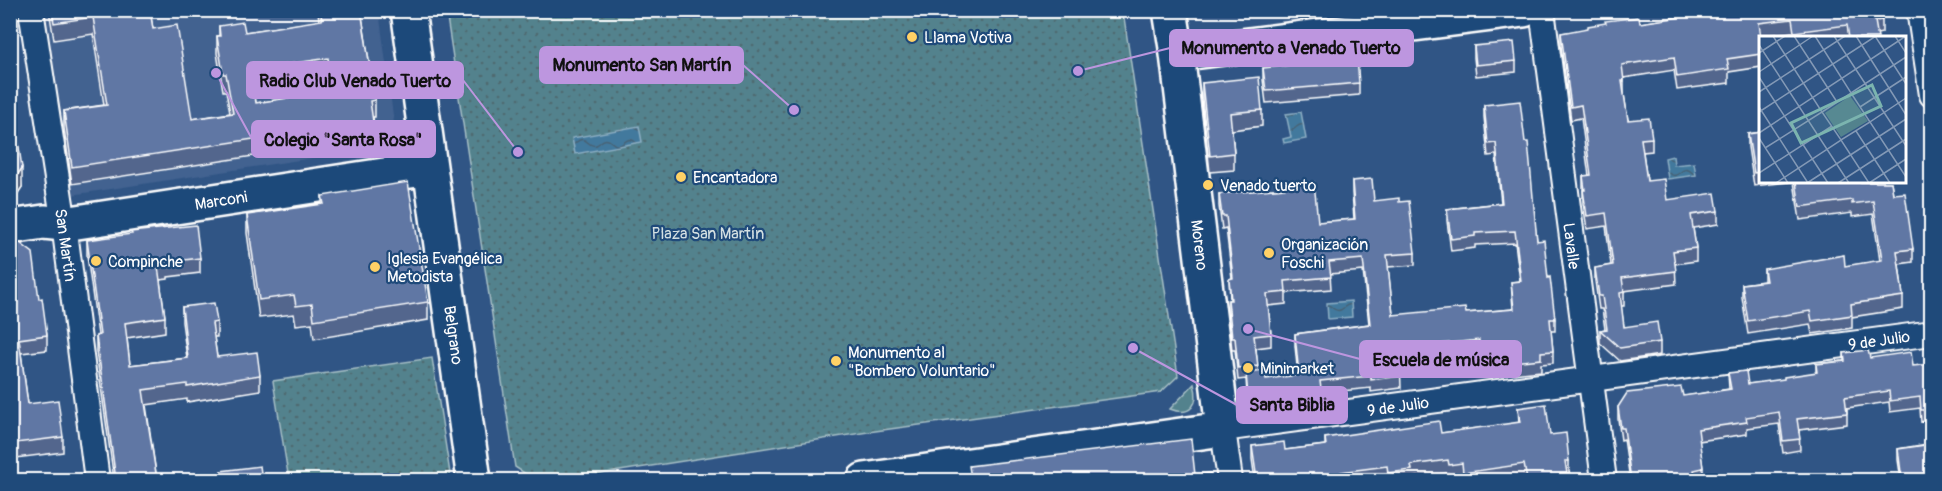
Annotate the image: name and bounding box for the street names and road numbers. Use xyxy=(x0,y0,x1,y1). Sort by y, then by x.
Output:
street label: Marconi xyxy=(193,187,249,215)
street label: San Martín xyxy=(50,207,80,283)
street label: Moreno xyxy=(1186,219,1212,272)
street label: Lavalle xyxy=(1558,222,1584,271)
street label: Belgrano xyxy=(439,304,467,366)
street label: 9 de Julio xyxy=(1847,327,1912,355)
street label: 9 de Julio xyxy=(1366,393,1431,421)

